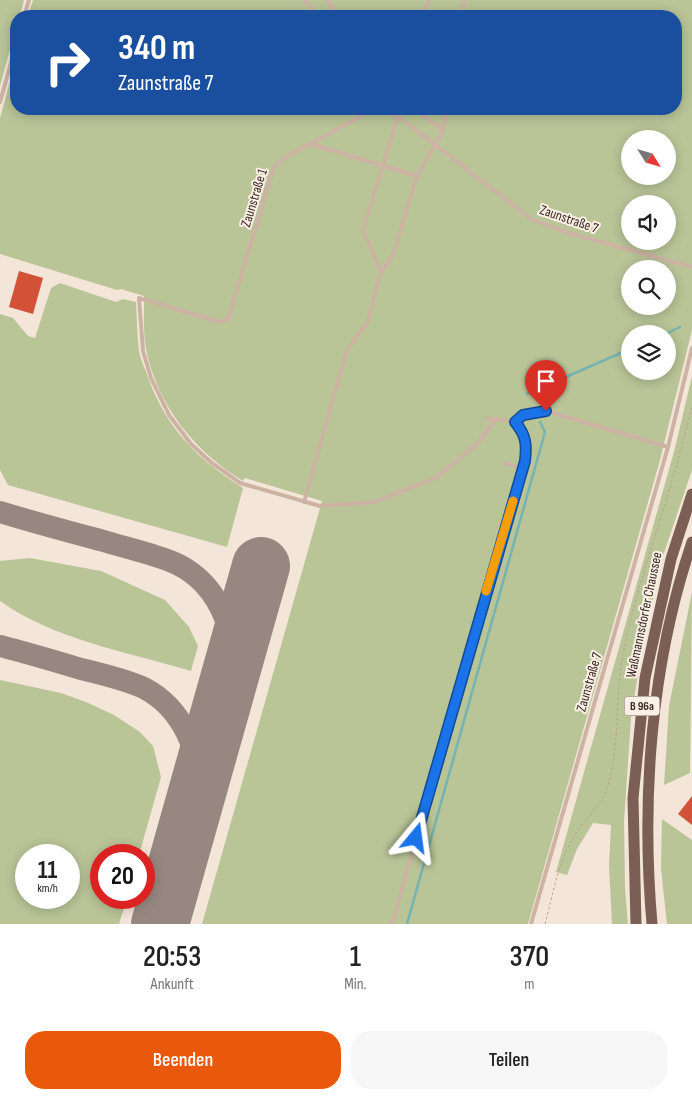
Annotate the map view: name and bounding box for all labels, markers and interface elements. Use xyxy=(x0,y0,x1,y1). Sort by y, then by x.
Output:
text: 340 m xyxy=(118,27,195,70)
icon: right xyxy=(35,30,100,95)
text: Zaunstraße 7 xyxy=(118,70,213,97)
north arrow xyxy=(621,130,676,185)
map controls xyxy=(621,130,676,380)
street label: Zaunstraße 1 xyxy=(237,167,271,229)
button: sound xyxy=(621,195,676,250)
street label: Zaunstraße 7 xyxy=(538,201,601,237)
button: search xyxy=(621,260,676,315)
button: layers xyxy=(621,325,676,380)
pin xyxy=(525,360,567,411)
icon: arrive xyxy=(532,367,560,395)
street label: Waßmannsdorfer Chaussee xyxy=(622,551,666,679)
street label: Zaunstraße 7 xyxy=(572,650,606,714)
road number: B 96a xyxy=(624,696,660,716)
position arrow xyxy=(389,811,441,863)
speed limit sign: 20 xyxy=(90,844,155,909)
text: 11 xyxy=(38,855,57,886)
text: km/h xyxy=(37,881,58,896)
text: 20:53 xyxy=(143,939,201,975)
text: 1 xyxy=(350,939,361,975)
text: 370 xyxy=(510,939,549,975)
text: Ankunft xyxy=(151,975,194,994)
text: Min. xyxy=(344,975,367,994)
text: m xyxy=(524,975,534,994)
button: Beenden xyxy=(25,1031,341,1089)
button: Teilen xyxy=(351,1031,667,1089)

